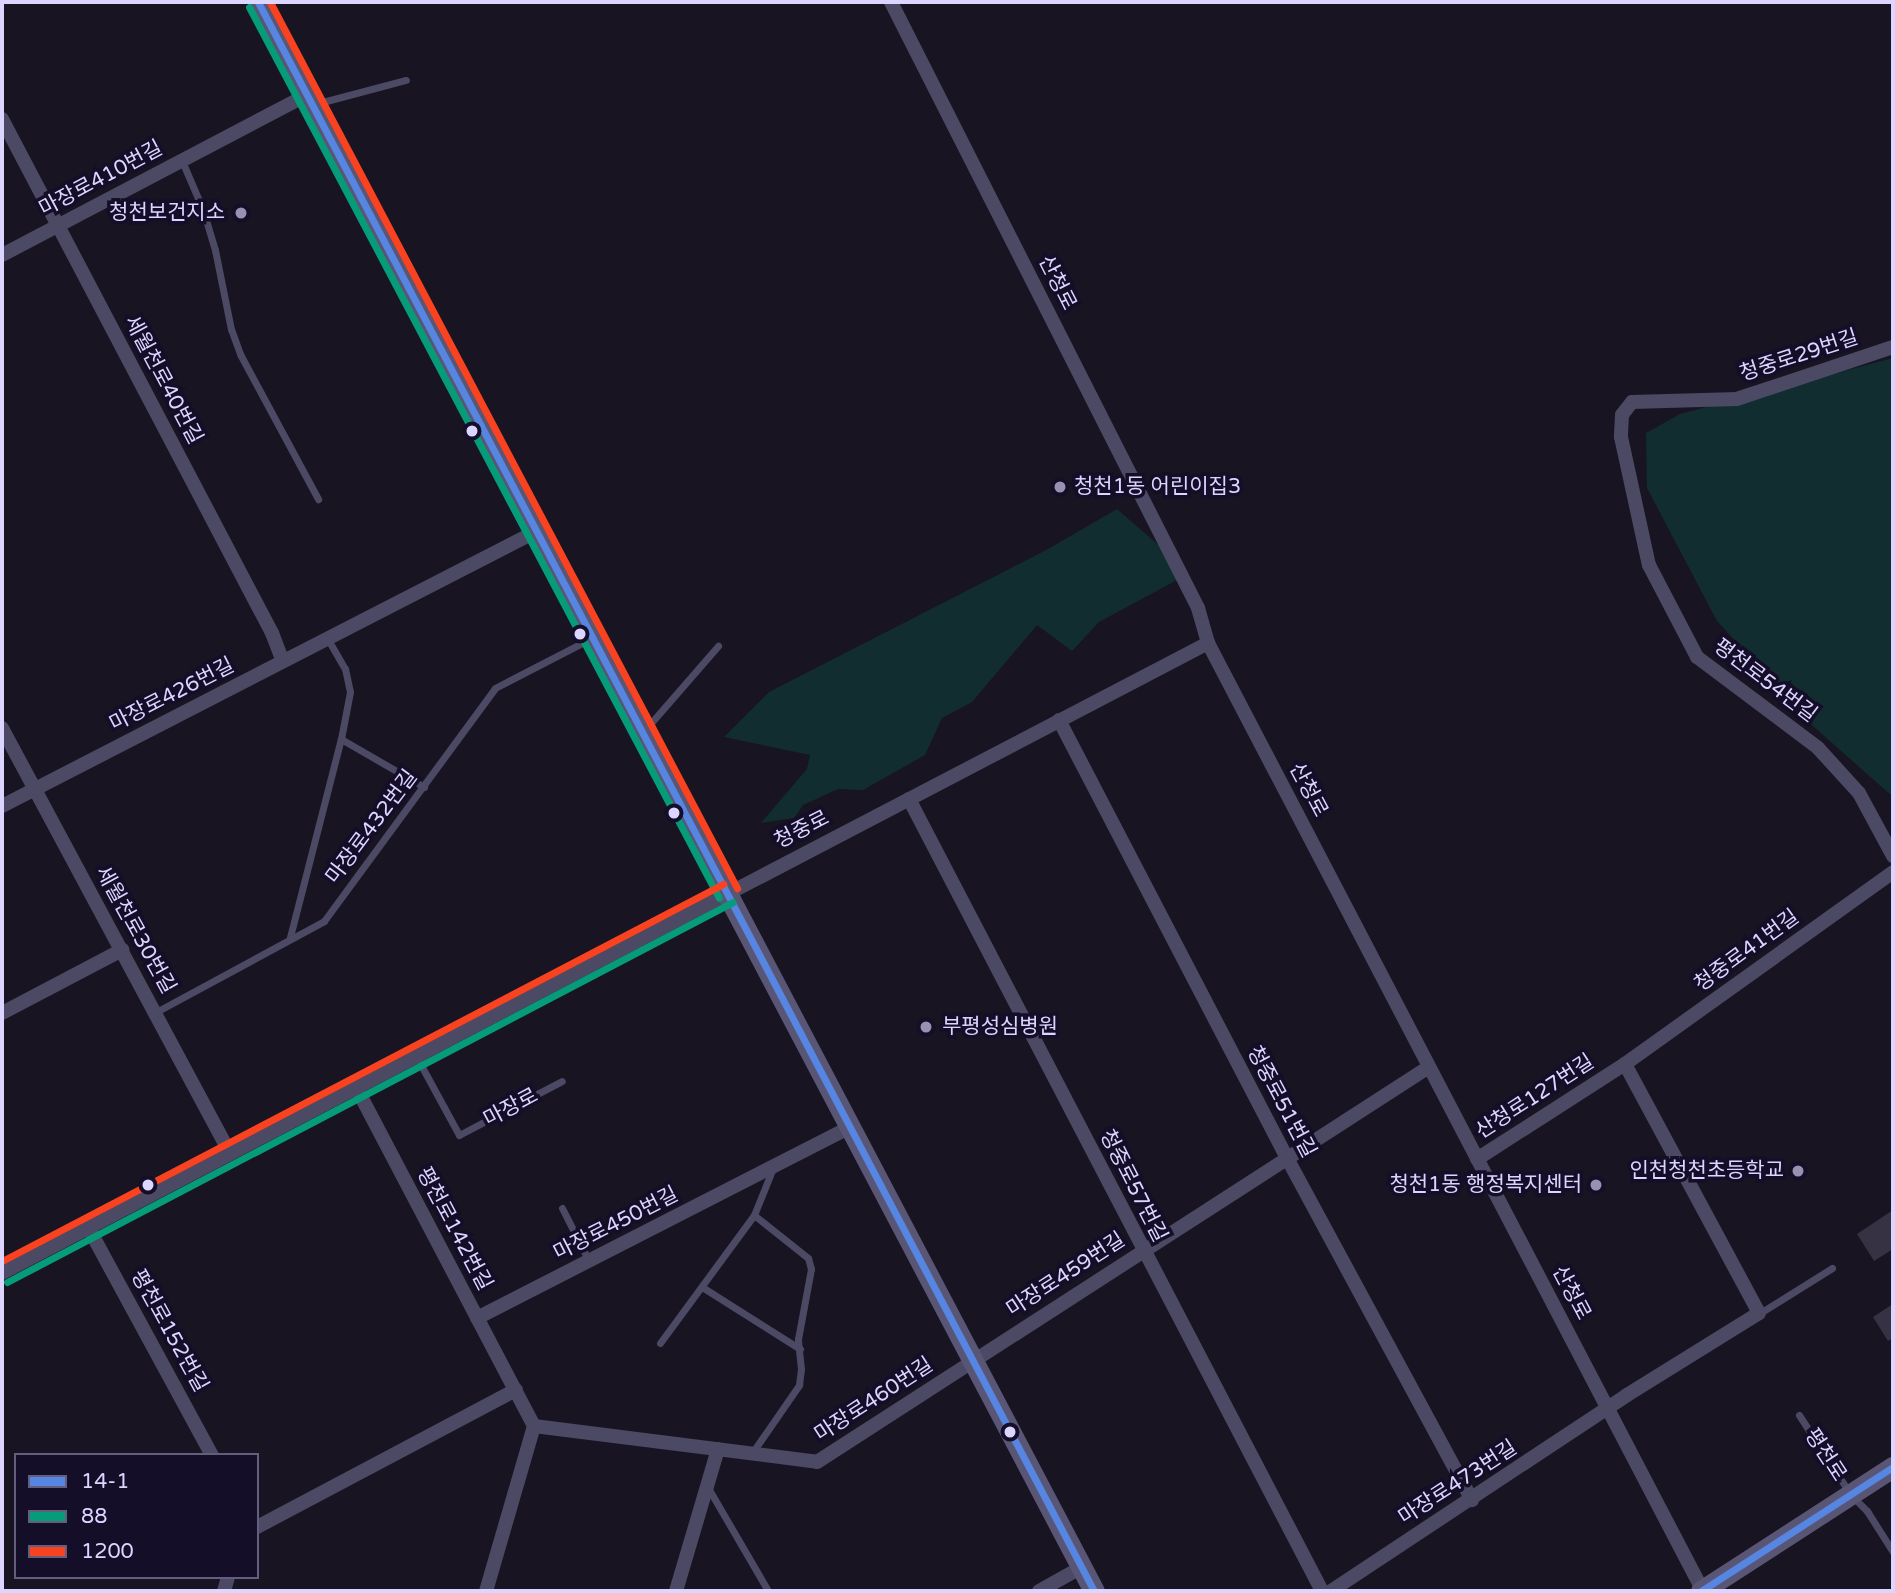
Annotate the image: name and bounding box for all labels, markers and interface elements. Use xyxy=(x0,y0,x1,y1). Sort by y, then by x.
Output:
street label: 마장로410번길 xyxy=(35,136,167,222)
place label: 청천보건지소 xyxy=(109,200,225,226)
marker: 청천보건지소 xyxy=(231,203,251,223)
street label: 산청로 xyxy=(1033,251,1081,315)
street label: 세월천로40번길 xyxy=(118,311,208,449)
street label: 청중로29번길 xyxy=(1737,325,1861,387)
unlabelled marker xyxy=(465,424,479,438)
place label: 청천1동 어린이집3 xyxy=(1074,474,1241,500)
marker: 청천1동 어린이집3 xyxy=(1052,479,1068,495)
unlabelled marker xyxy=(573,627,587,641)
street label: 평천로54번길 xyxy=(1708,634,1822,728)
street label: 마장로426번길 xyxy=(106,653,238,737)
street label: 산청로 xyxy=(1283,758,1333,822)
street label: 마장로432번길 xyxy=(321,765,423,889)
unlabelled marker xyxy=(667,806,681,820)
street label: 청중로 xyxy=(770,806,834,854)
street label: 세월천로30번길 xyxy=(89,862,181,998)
street label: 청중로41번길 xyxy=(1690,905,1804,997)
place label: 부평성심병원 xyxy=(942,1014,1058,1040)
marker: 부평성심병원 xyxy=(916,1017,936,1037)
street label: 청중로51번길 xyxy=(1241,1042,1321,1162)
street label: 산청로127번길 xyxy=(1471,1049,1599,1145)
street label: 마장로 xyxy=(479,1083,543,1133)
street label: 청중로57번길 xyxy=(1094,1125,1172,1247)
place label: 인천청천초등학교 xyxy=(1629,1158,1784,1184)
street label: 평천로142번길 xyxy=(411,1163,497,1295)
marker: 인천청천초등학교 xyxy=(1790,1163,1806,1179)
place label: 청천1동 행정복지센터 xyxy=(1389,1172,1582,1198)
marker: 청천1동 행정복지센터 xyxy=(1588,1177,1604,1193)
unlabelled marker xyxy=(141,1178,155,1192)
street label: 마장로450번길 xyxy=(550,1182,682,1266)
street label: 마장로459번길 xyxy=(1002,1227,1130,1323)
street label: 산청로 xyxy=(1546,1261,1596,1325)
street label: 평천로152번길 xyxy=(125,1265,213,1397)
street label: 마장로460번길 xyxy=(810,1352,938,1448)
street label: 평천로 xyxy=(1799,1424,1851,1486)
unlabelled marker xyxy=(1003,1425,1017,1439)
street label: 마장로473번길 xyxy=(1394,1435,1522,1531)
legend xyxy=(14,1453,259,1579)
text: 14-1 xyxy=(81,1469,129,1494)
text: 88 xyxy=(81,1504,107,1529)
text: 1200 xyxy=(81,1539,134,1564)

